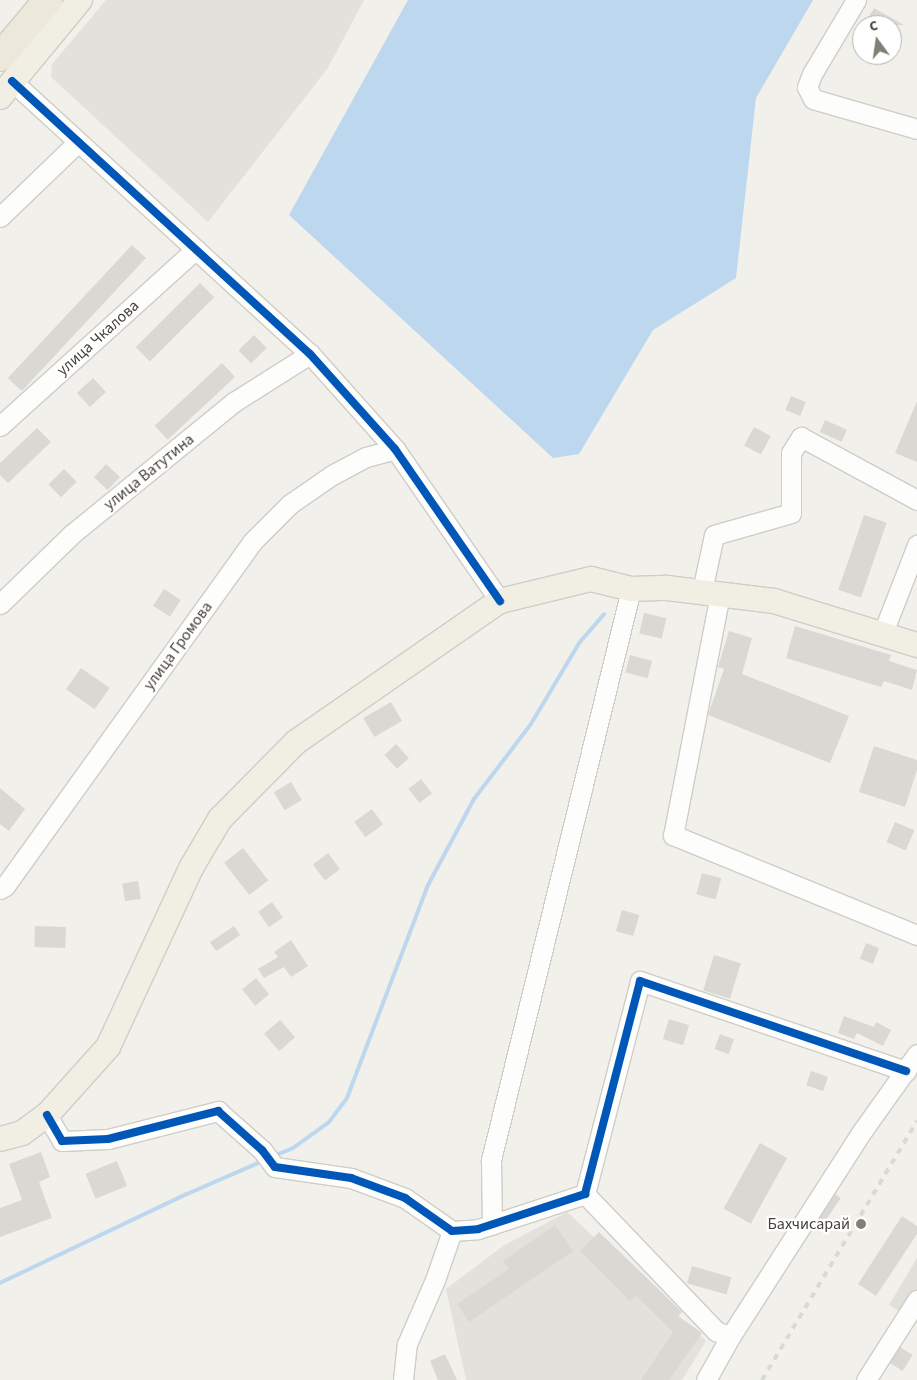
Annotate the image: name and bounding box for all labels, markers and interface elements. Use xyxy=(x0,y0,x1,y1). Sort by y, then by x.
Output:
north arrow xyxy=(852,15,902,65)
text: С xyxy=(867,16,880,37)
street label: улица Чкалова xyxy=(53,296,143,380)
street label: улица Ватутина xyxy=(100,430,198,514)
street label: улица Громова xyxy=(139,598,217,694)
place label: Бахчисарай xyxy=(768,1214,850,1234)
marker: Бахчисарай xyxy=(854,1217,868,1231)

